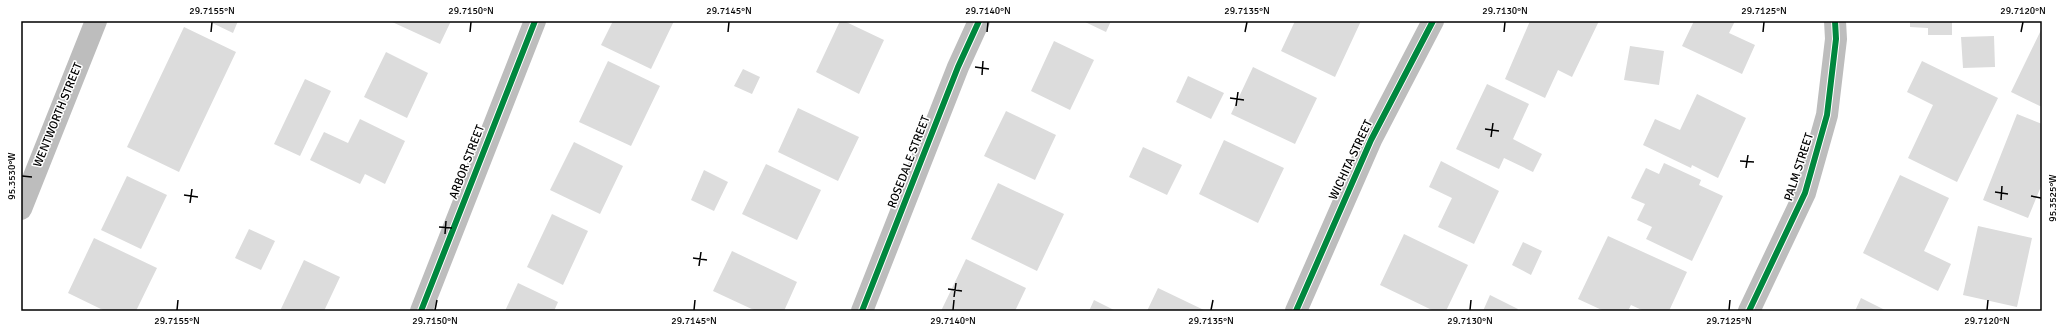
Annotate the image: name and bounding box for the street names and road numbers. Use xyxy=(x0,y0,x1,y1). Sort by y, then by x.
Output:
street label: WENTWORTH STREET xyxy=(30,60,86,170)
street label: ROSEDALE STREET xyxy=(884,114,934,210)
street label: WICHITA STREET xyxy=(1326,117,1376,202)
street label: ARBOR STREET xyxy=(446,123,488,201)
street label: PALM STREET xyxy=(1781,131,1817,203)

